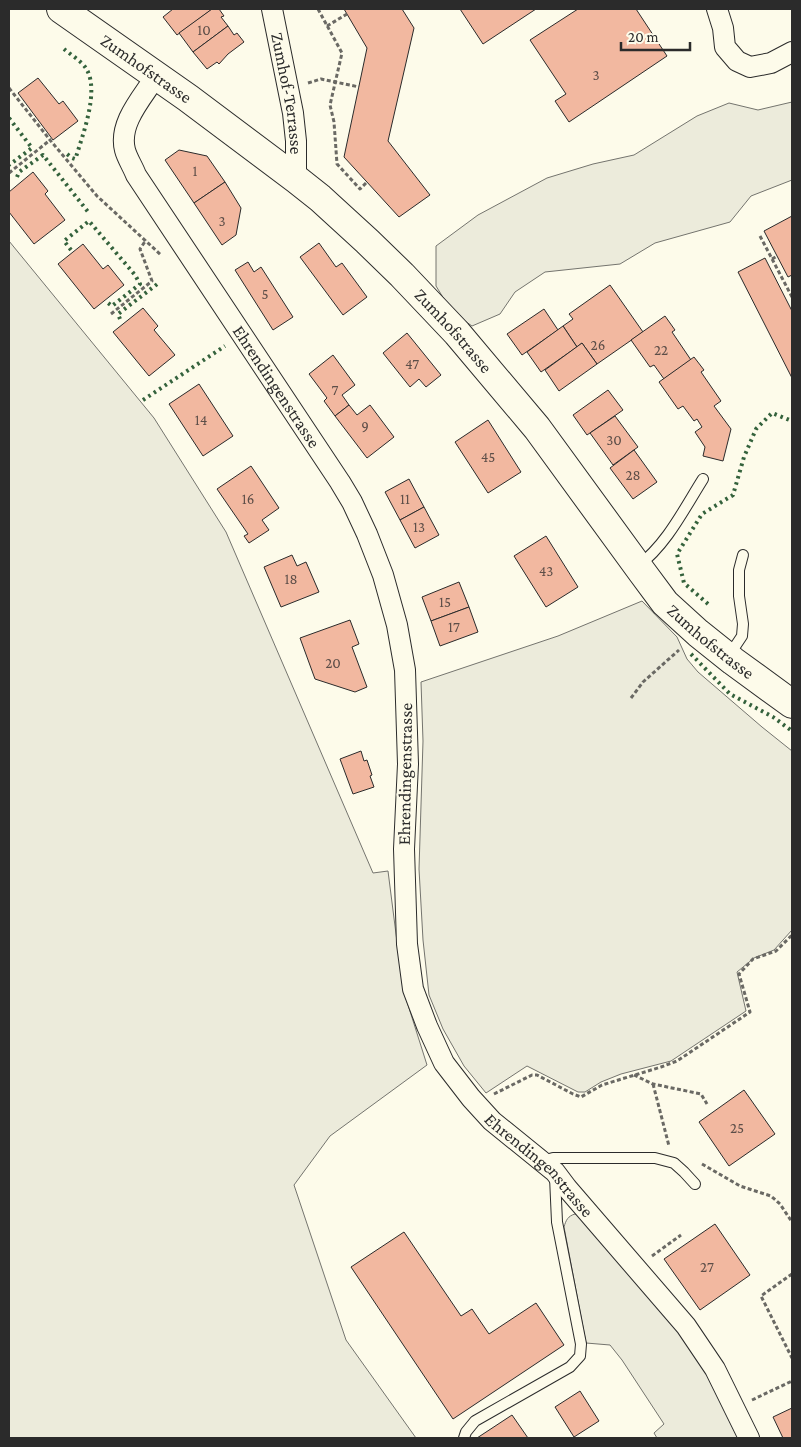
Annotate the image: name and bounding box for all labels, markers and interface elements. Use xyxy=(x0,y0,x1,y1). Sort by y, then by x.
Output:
scale bar xyxy=(621,20,690,52)
house number: 10 xyxy=(197,22,211,38)
text: 20 m xyxy=(628,29,659,45)
street label: Zumhofstrasse xyxy=(97,30,196,108)
street label: Zumhof-Terrasse xyxy=(267,31,306,154)
house number: 3 xyxy=(592,67,600,83)
house number: 1 xyxy=(193,163,198,179)
house number: 3 xyxy=(218,213,226,229)
street label: Zumhofstrasse xyxy=(410,284,496,377)
house number: 5 xyxy=(261,286,269,302)
street label: Ehrendingenstrasse xyxy=(229,322,324,452)
house number: 26 xyxy=(591,337,605,353)
house number: 22 xyxy=(654,342,668,358)
house number: 47 xyxy=(405,356,419,372)
house number: 7 xyxy=(332,382,339,398)
house number: 14 xyxy=(195,412,207,428)
house number: 9 xyxy=(361,418,369,434)
house number: 30 xyxy=(606,432,622,448)
house number: 45 xyxy=(481,449,495,465)
house number: 28 xyxy=(625,467,641,483)
house number: 16 xyxy=(242,491,254,507)
house number: 11 xyxy=(400,491,410,507)
house number: 13 xyxy=(413,519,425,535)
house number: 43 xyxy=(539,563,553,579)
house number: 18 xyxy=(284,571,298,587)
house number: 15 xyxy=(439,594,451,610)
street label: Zumhofstrasse xyxy=(663,600,758,683)
house number: 17 xyxy=(448,619,460,635)
house number: 20 xyxy=(325,655,341,671)
street label: Ehrendingenstrasse xyxy=(394,702,416,845)
street label: Ehrendingenstrasse xyxy=(480,1109,598,1221)
house number: 25 xyxy=(730,1120,744,1136)
house number: 27 xyxy=(700,1259,714,1275)

